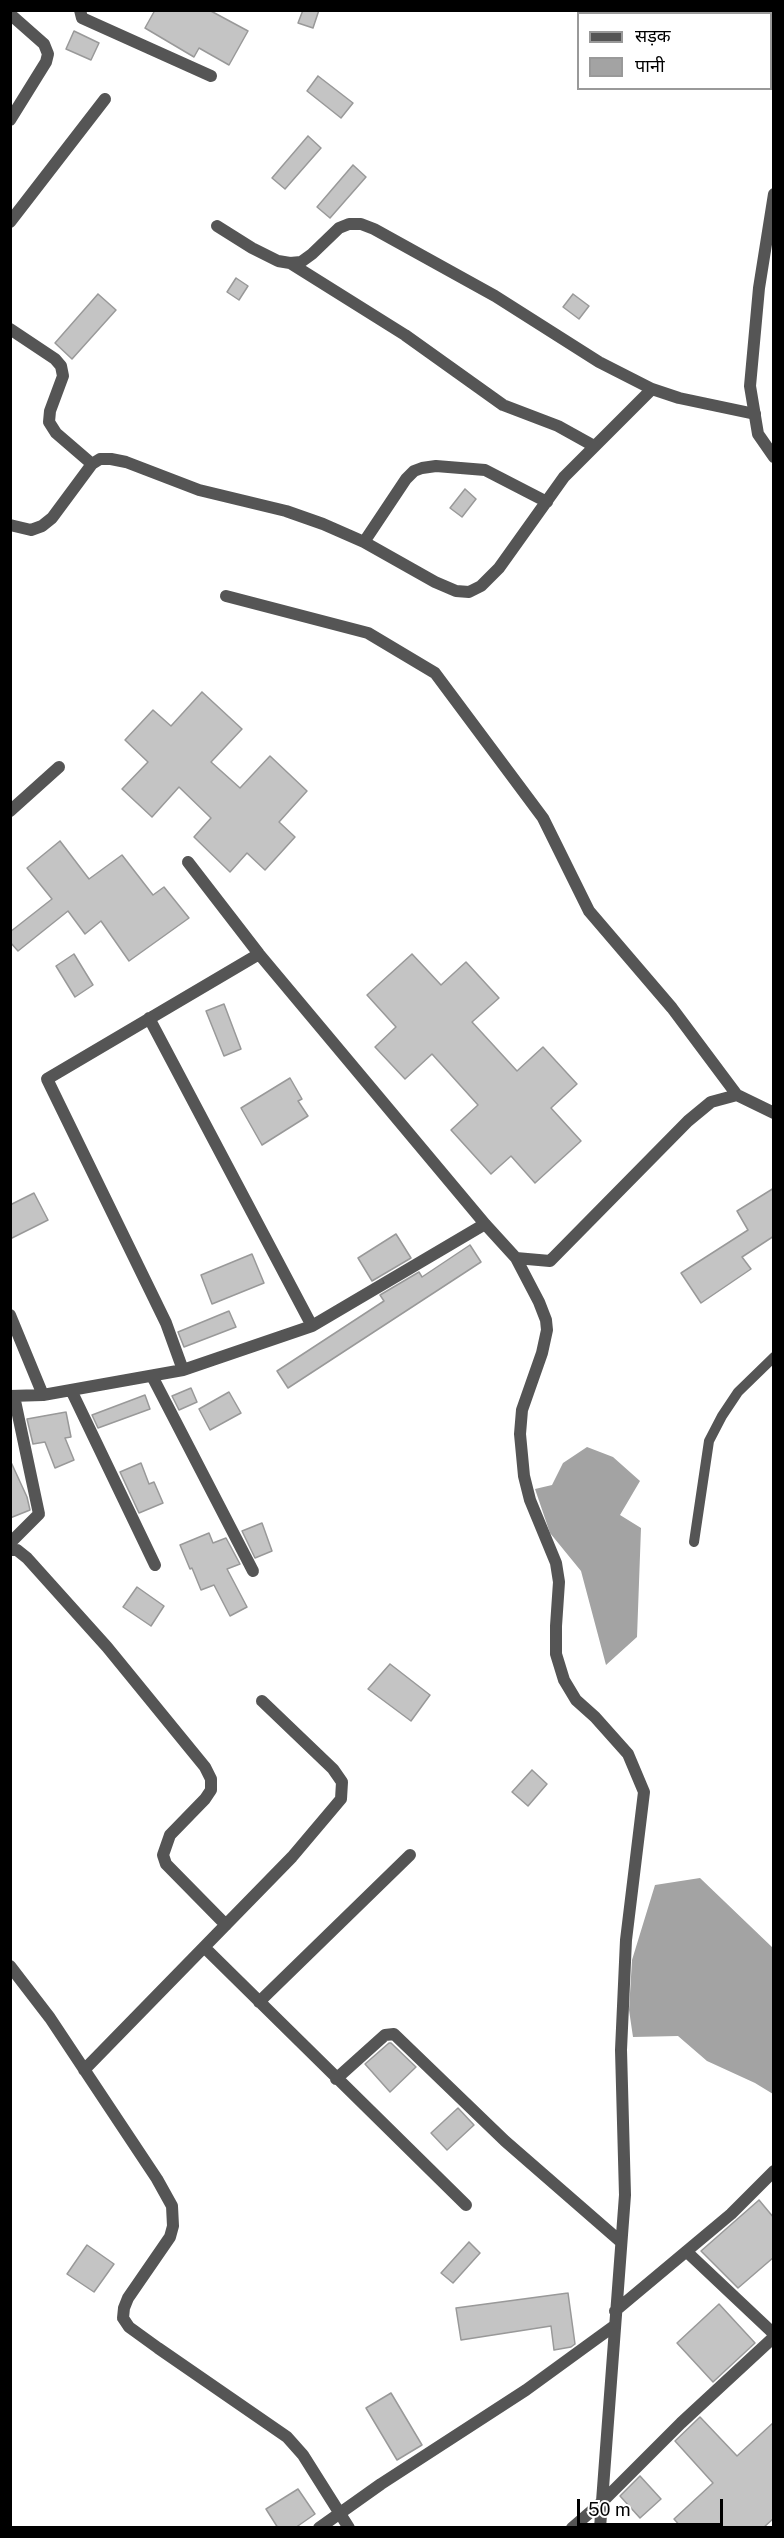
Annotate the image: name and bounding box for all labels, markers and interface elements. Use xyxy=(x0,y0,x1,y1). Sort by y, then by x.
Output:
legend xyxy=(577,12,772,90)
text: सड़क xyxy=(635,25,671,46)
text: पानी xyxy=(635,55,665,76)
scale bar xyxy=(580,2487,726,2525)
text: 50 m xyxy=(588,2499,631,2520)

